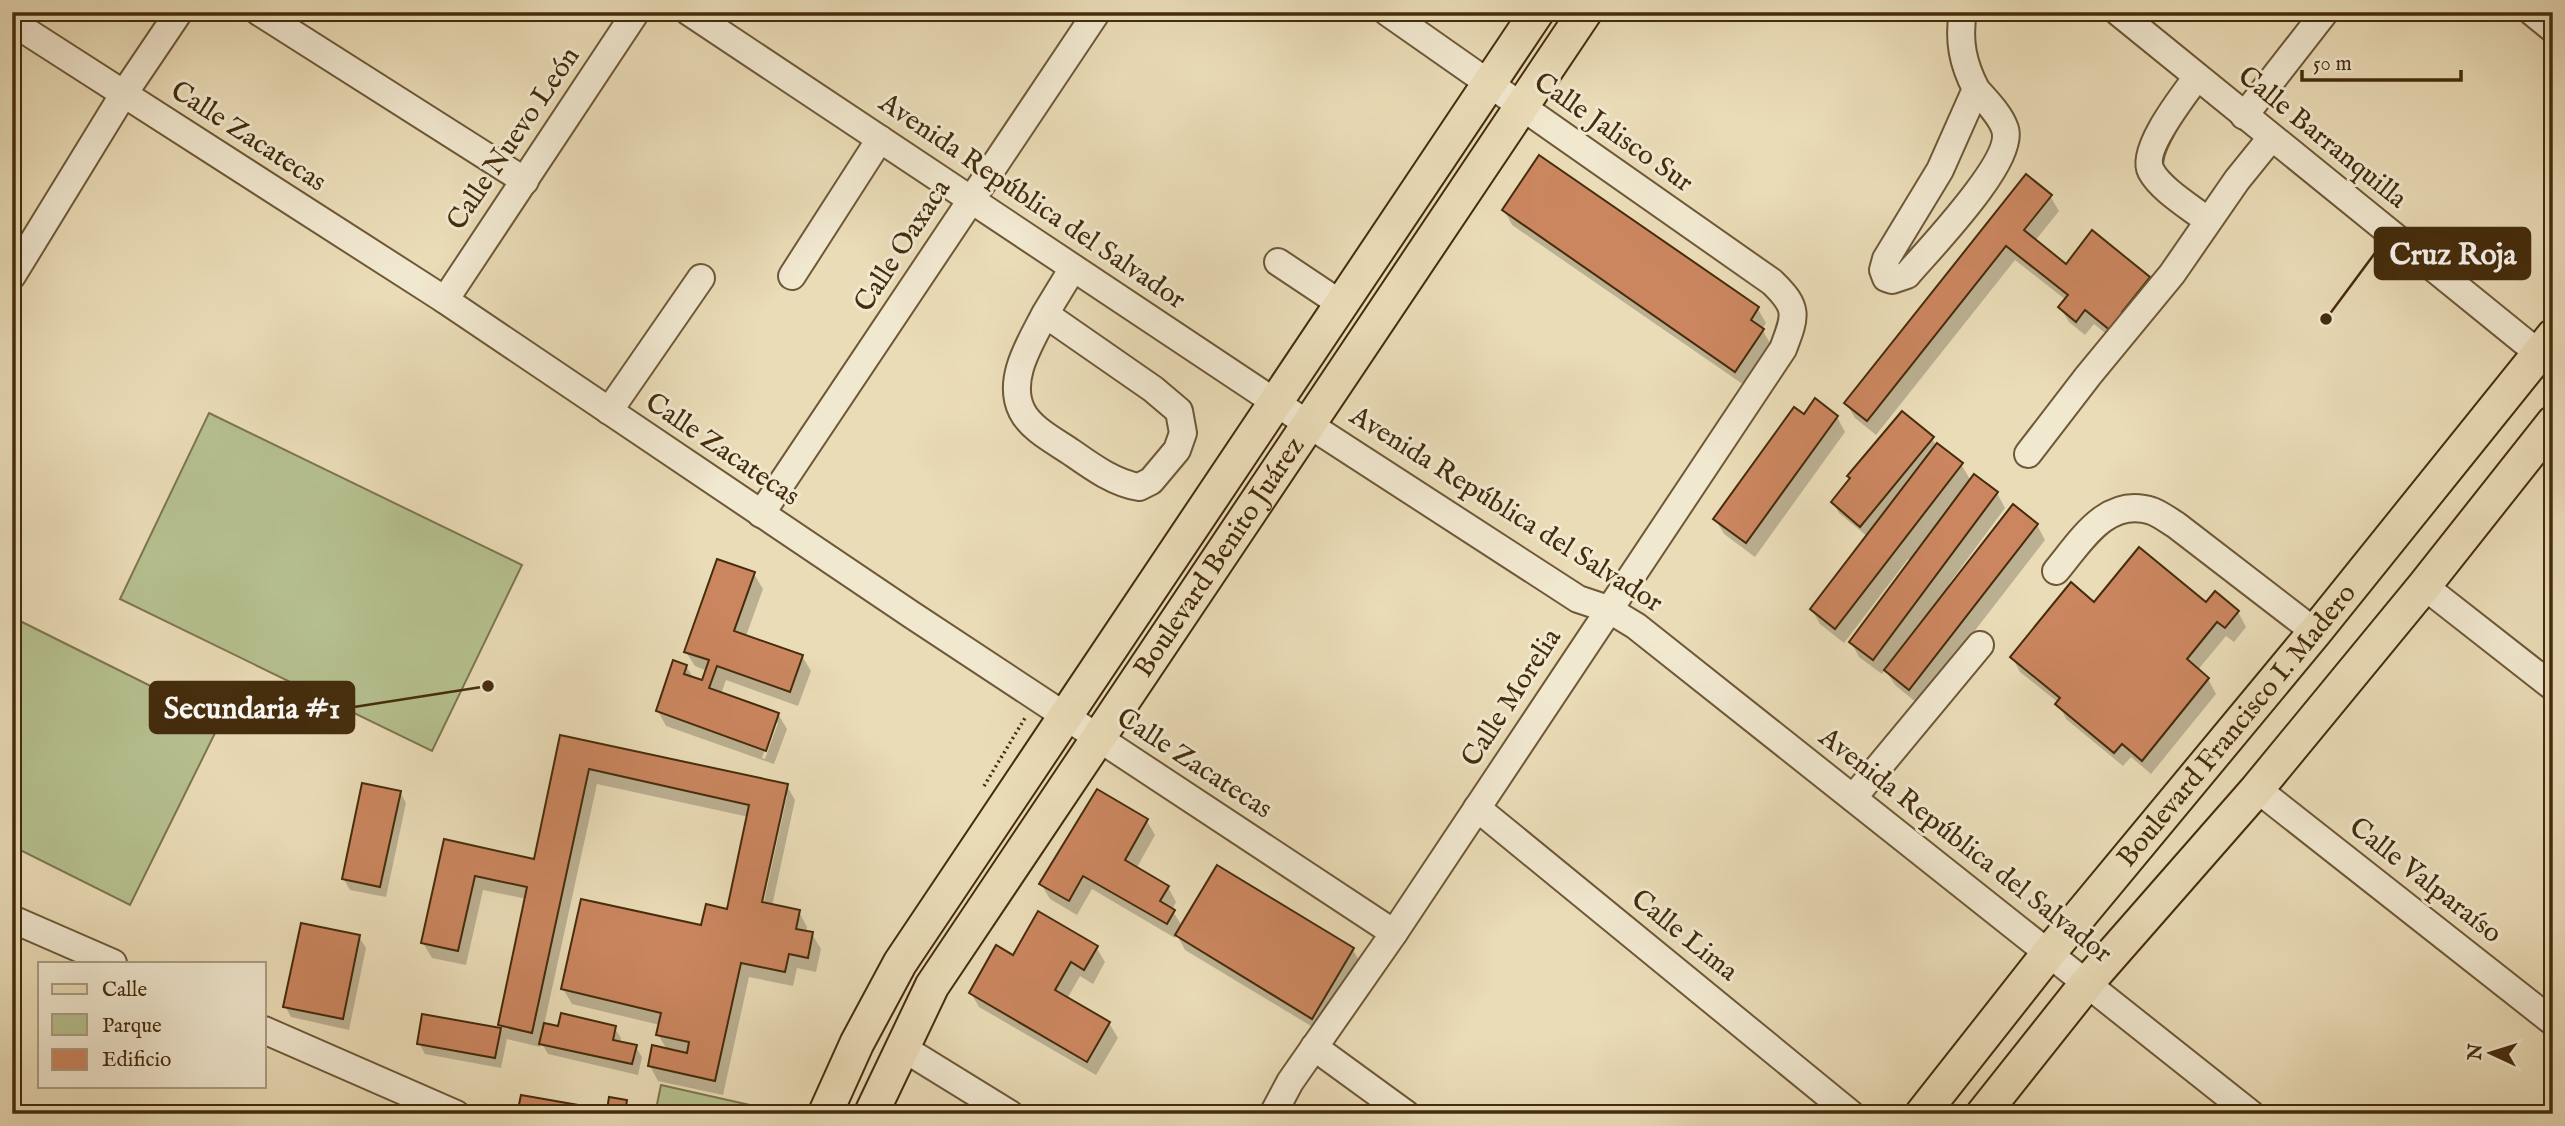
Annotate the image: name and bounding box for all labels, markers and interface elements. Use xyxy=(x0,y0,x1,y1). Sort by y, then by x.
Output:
scale bar xyxy=(2302,38,2462,82)
street label: Calle Nuevo León xyxy=(440,41,588,237)
text: 50 m xyxy=(2313,51,2352,78)
street label: Calle Barranquilla xyxy=(2230,59,2414,218)
street label: Calle Jalisco Sur xyxy=(1527,65,1699,201)
street label: Calle Zacatecas xyxy=(164,74,332,200)
street label: Avenida República del Salvador xyxy=(871,86,1192,318)
street label: Calle Oaxaca xyxy=(847,172,959,319)
callout: Cruz Roja xyxy=(2375,228,2530,279)
text: Cruz Roja xyxy=(2389,237,2518,275)
street label: Calle Zacatecas xyxy=(638,386,806,514)
street label: Avenida República del Salvador xyxy=(1342,399,1669,621)
street label: Boulevard Benito Juárez xyxy=(1126,430,1313,684)
street label: Boulevard Francisco I. Madero xyxy=(2110,577,2364,875)
street label: Calle Morelia xyxy=(1454,622,1570,774)
callout: Secundaria #1 xyxy=(150,682,354,733)
text: Secundaria #1 xyxy=(164,691,340,729)
street label: Calle Zacatecas xyxy=(1110,701,1278,827)
street label: Avenida República del Salvador xyxy=(1811,720,2119,971)
street label: Calle Valparaíso xyxy=(2341,810,2509,952)
street label: Calle Lima xyxy=(1623,882,1745,990)
legend xyxy=(38,962,266,1088)
text: Calle xyxy=(102,977,147,1004)
text: Parque xyxy=(102,1013,162,1040)
north arrow xyxy=(2456,1018,2526,1088)
text: N xyxy=(2463,1042,2489,1062)
text: Edificio xyxy=(102,1047,171,1074)

